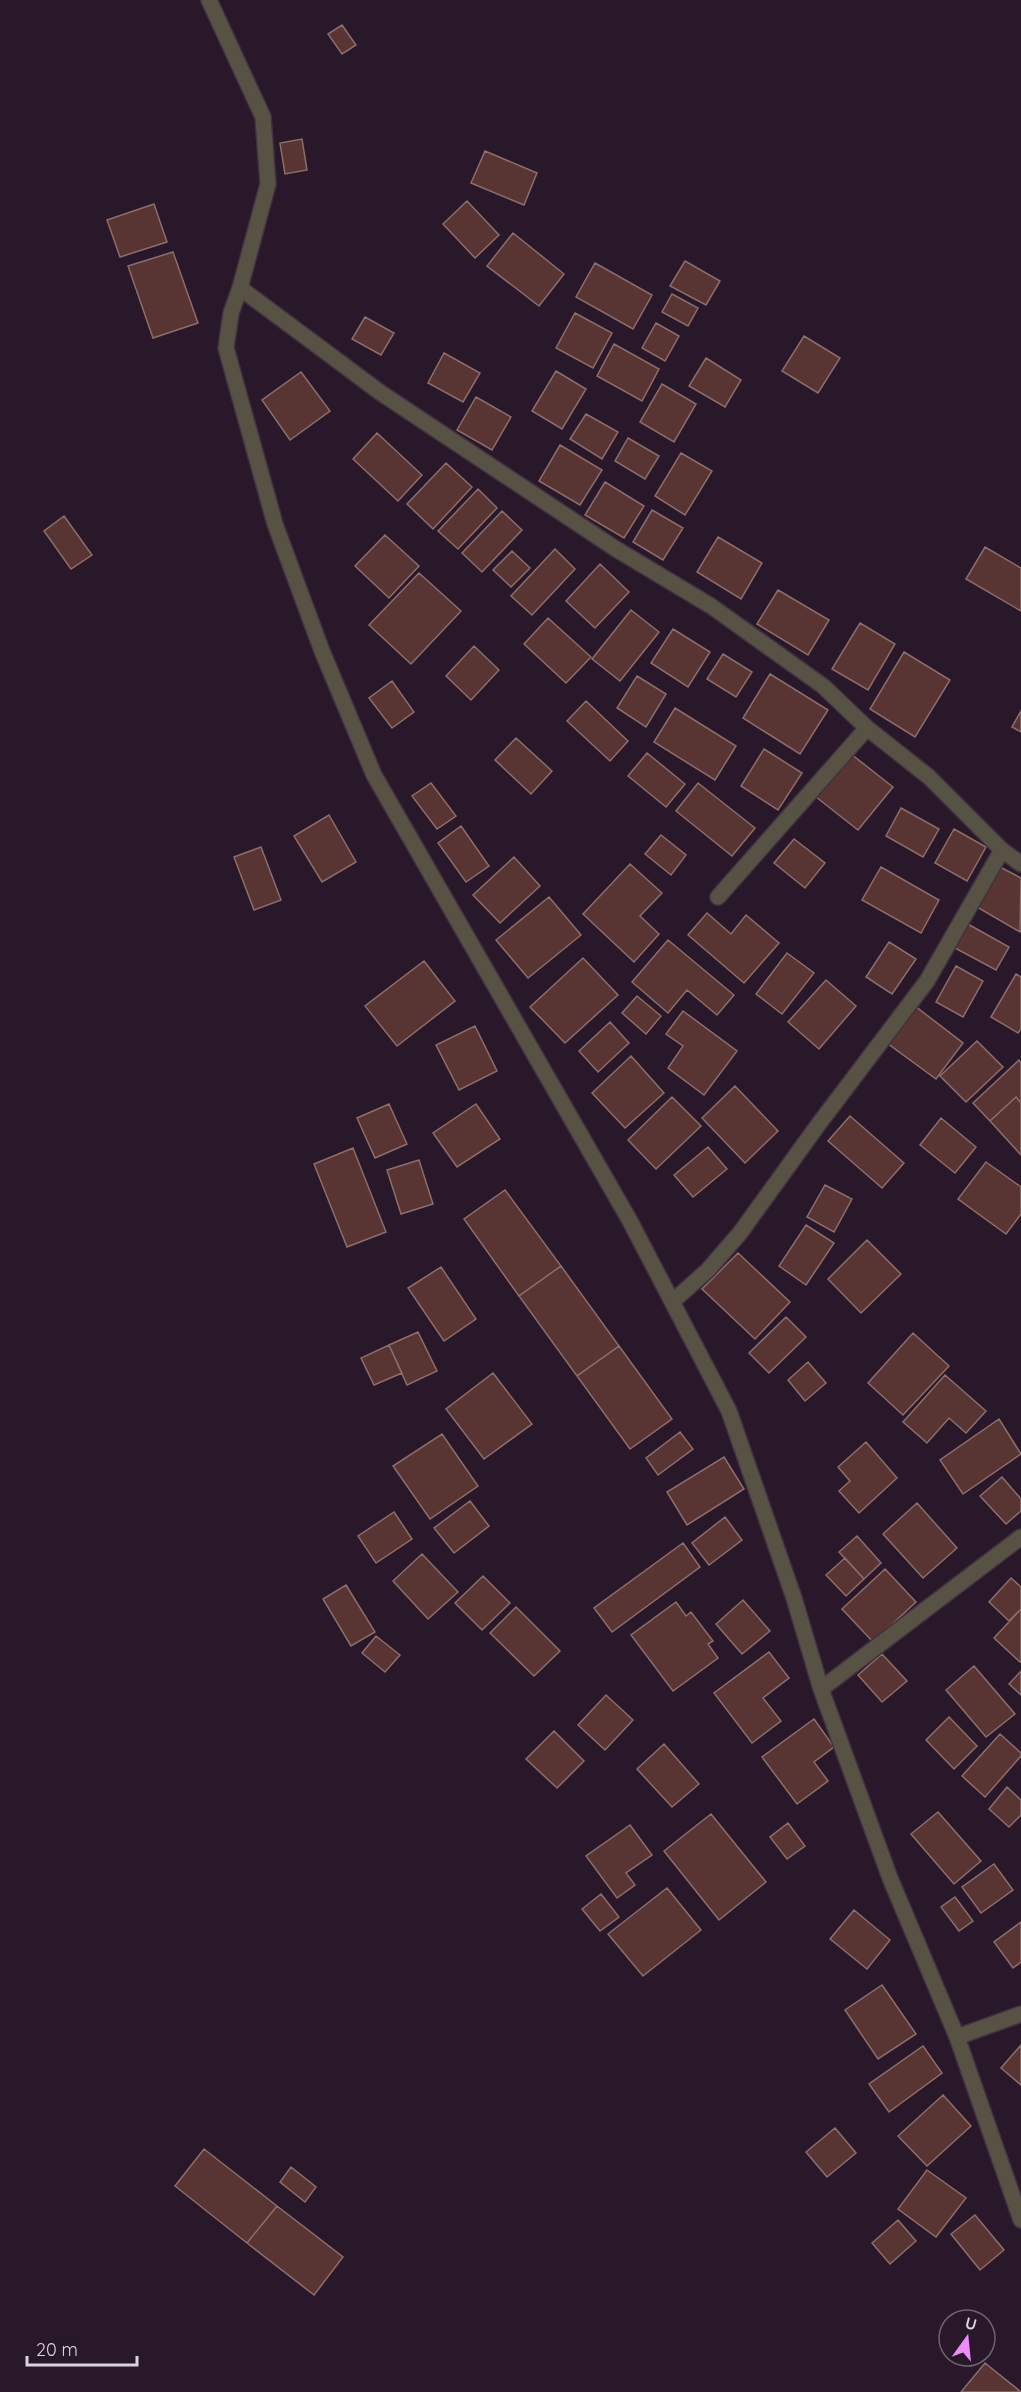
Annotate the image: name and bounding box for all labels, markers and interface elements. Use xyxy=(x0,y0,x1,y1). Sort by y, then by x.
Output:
north arrow xyxy=(937,2308,997,2368)
text: U xyxy=(963,2312,979,2335)
scale bar xyxy=(27,2329,136,2367)
text: 20 m xyxy=(36,2338,78,2361)

